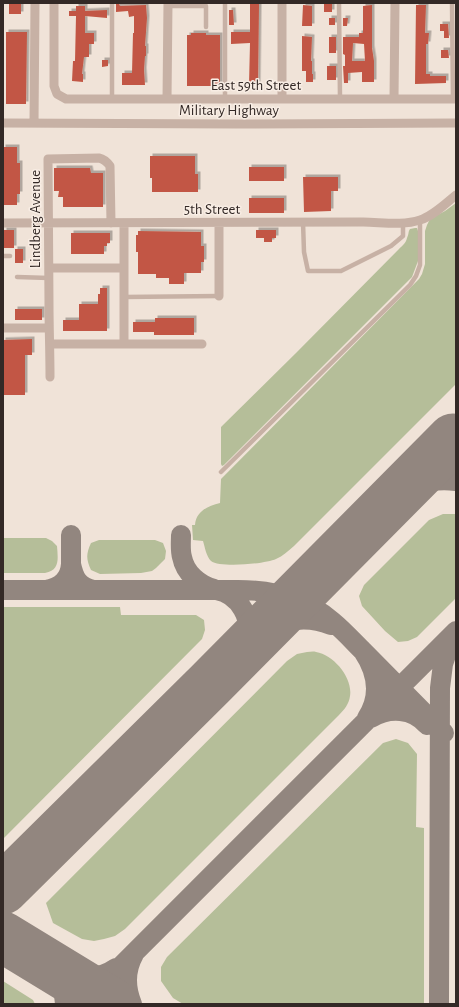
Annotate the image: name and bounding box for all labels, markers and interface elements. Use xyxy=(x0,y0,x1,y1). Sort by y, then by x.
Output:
street label: East 59th Street xyxy=(211,78,301,93)
street label: Military Highway xyxy=(179,103,280,118)
street label: Lindberg Avenue xyxy=(28,170,43,268)
street label: 5th Street xyxy=(184,202,241,217)

